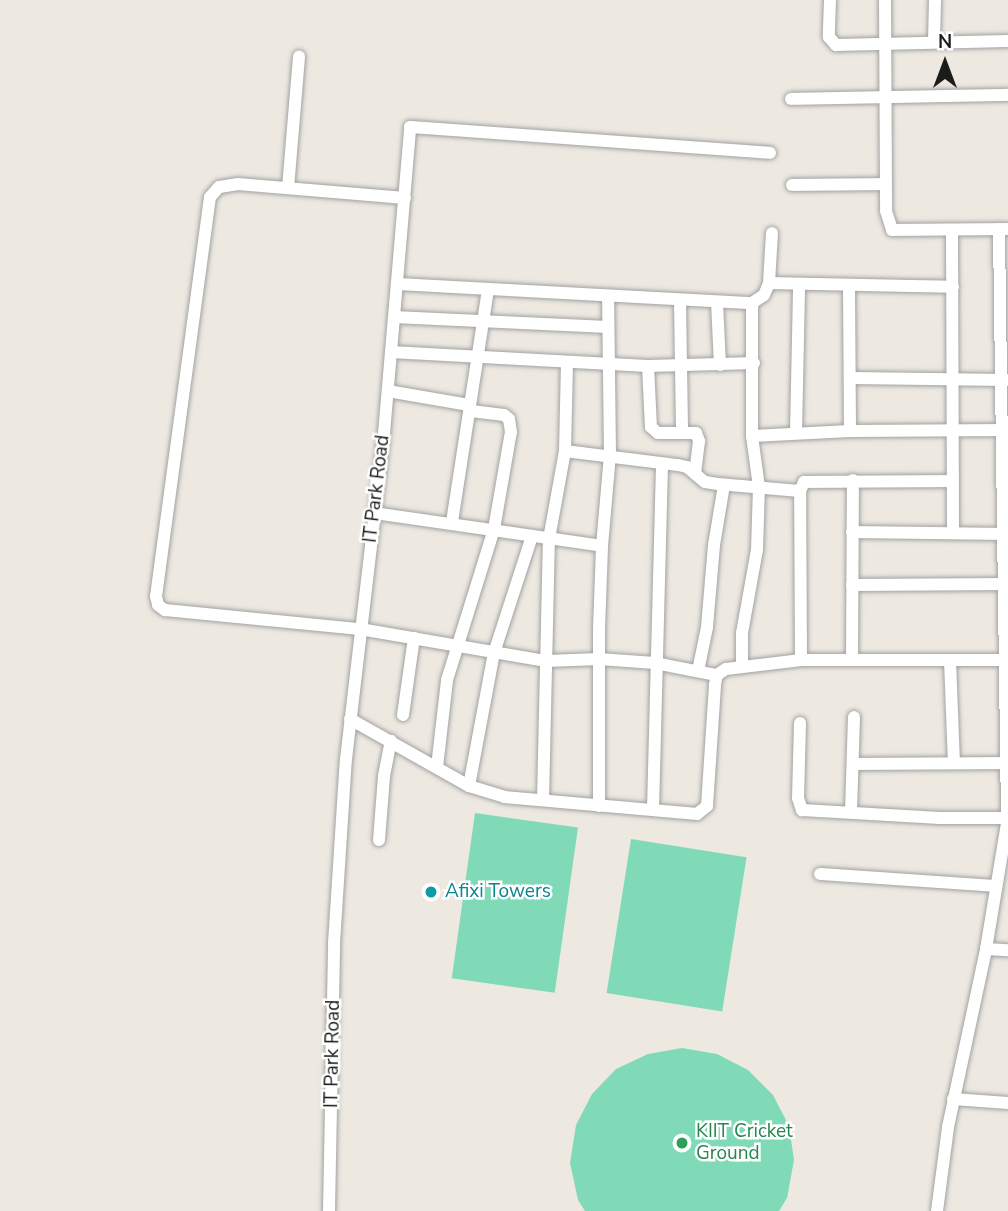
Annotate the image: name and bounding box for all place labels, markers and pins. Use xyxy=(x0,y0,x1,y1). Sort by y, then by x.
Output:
place label: Afixi Towers xyxy=(445,881,551,903)
marker: Afixi Towers xyxy=(423,884,439,900)
place label: KIIT Cricket Ground xyxy=(696,1121,793,1165)
marker: KIIT Cricket Ground xyxy=(674,1135,690,1151)

